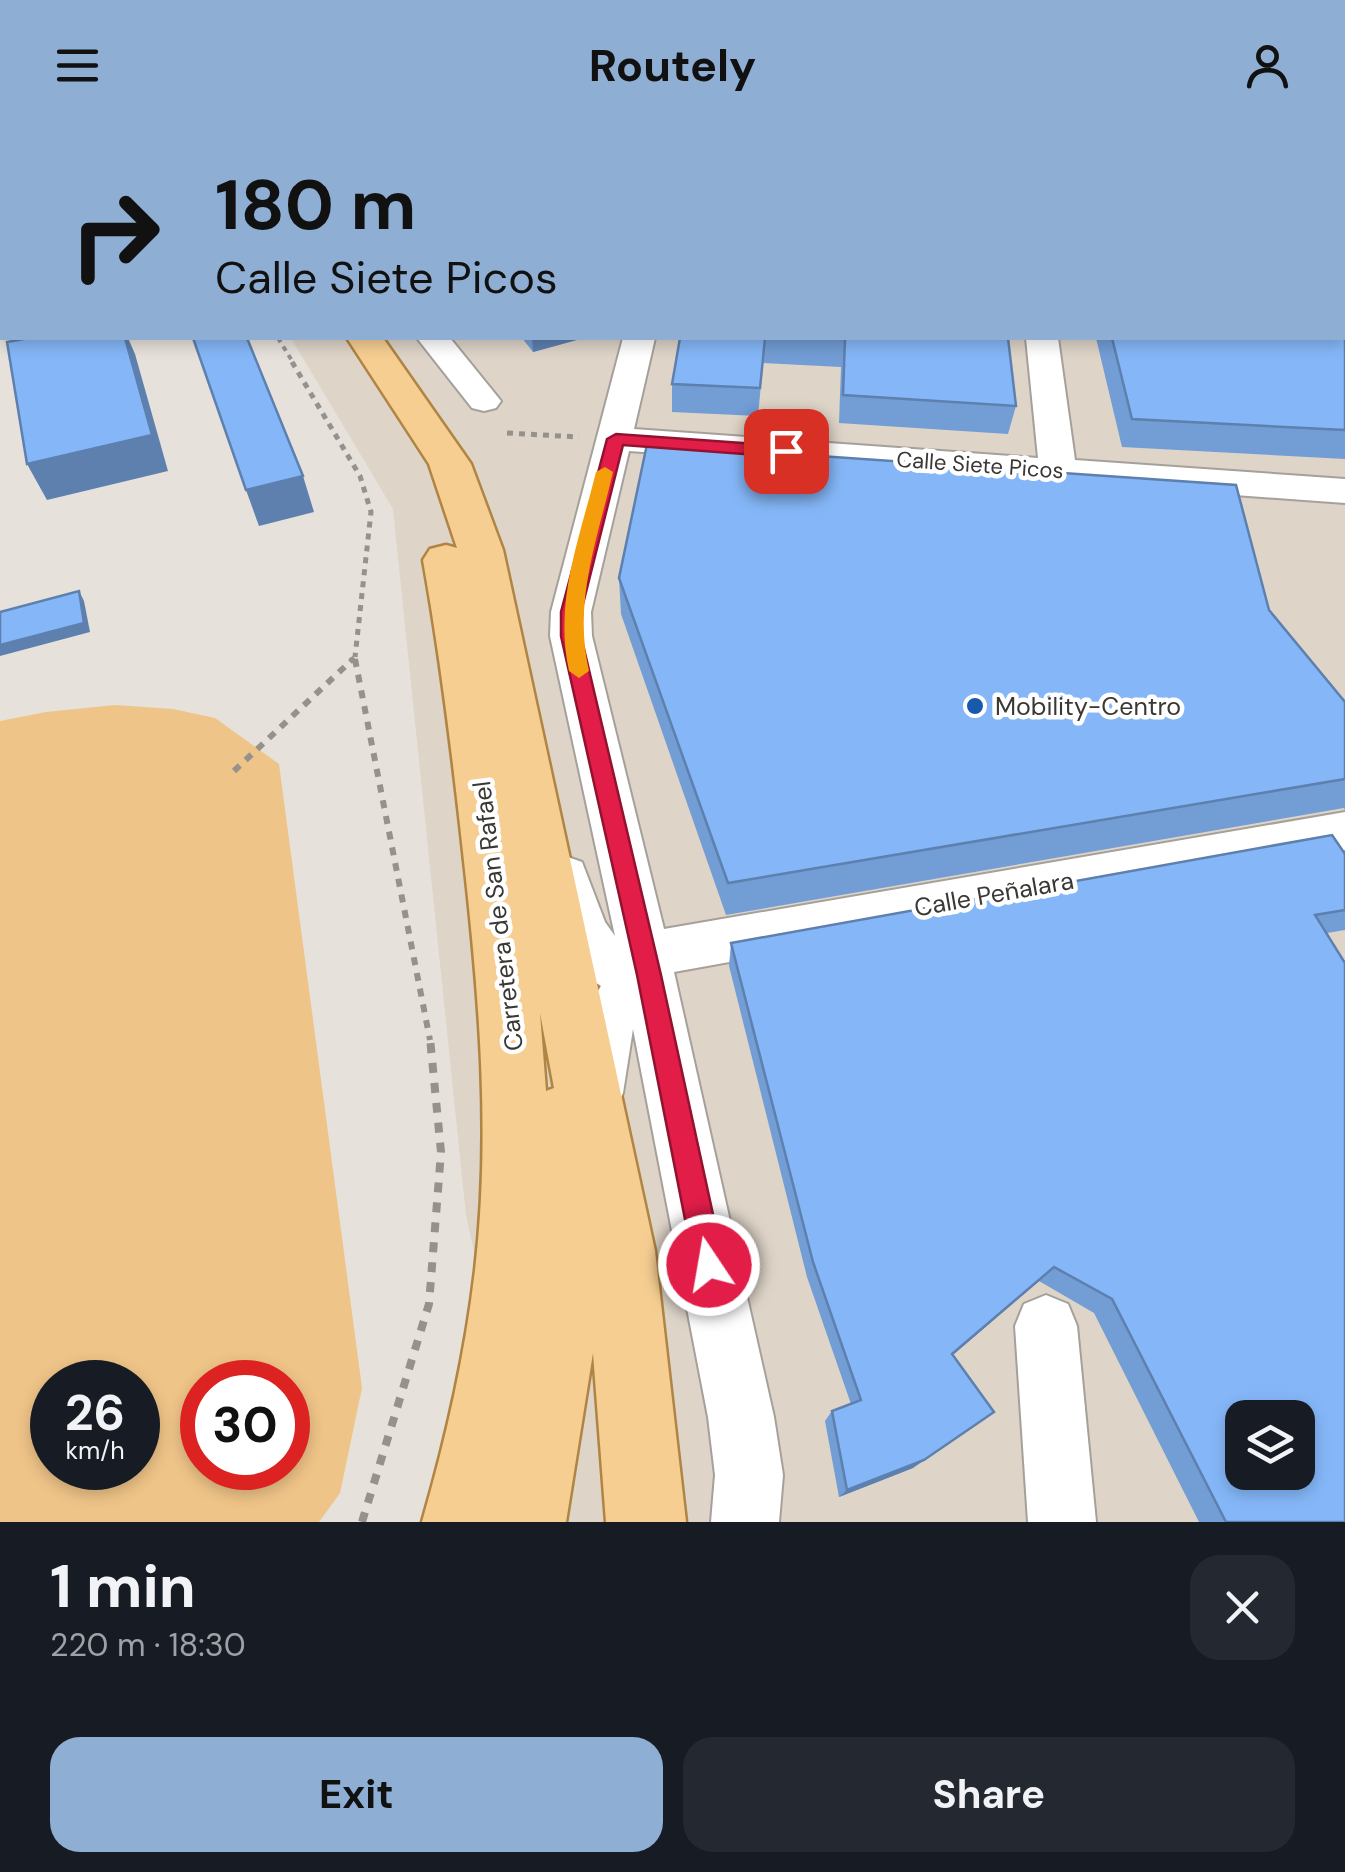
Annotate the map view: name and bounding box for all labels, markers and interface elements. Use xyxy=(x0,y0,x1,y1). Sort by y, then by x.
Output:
text: Routely xyxy=(589,36,756,95)
icon: menu xyxy=(50,38,105,93)
icon: person xyxy=(1240,38,1295,93)
text: 180 m xyxy=(215,160,416,251)
icon: right xyxy=(50,170,180,300)
text: Calle Siete Picos xyxy=(215,248,558,307)
pin xyxy=(744,409,829,494)
icon: arrive xyxy=(759,424,814,479)
street label: Calle Siete Picos xyxy=(895,445,1065,485)
place label: Mobility-Centro xyxy=(995,690,1181,723)
marker: Mobility-Centro xyxy=(964,695,986,717)
street label: Carretera de San Rafael xyxy=(465,779,531,1053)
street label: Calle Peñalara xyxy=(912,864,1076,924)
position arrow xyxy=(657,1213,761,1317)
speed limit sign: 30 xyxy=(180,1360,310,1490)
text: 26 xyxy=(65,1380,125,1446)
map controls xyxy=(1225,1400,1315,1490)
button: layers xyxy=(1225,1400,1315,1490)
text: km/h xyxy=(65,1434,125,1467)
text: 1 min xyxy=(50,1547,196,1626)
button: close xyxy=(1190,1555,1295,1660)
text: 220 m · 18:30 xyxy=(50,1624,246,1666)
button: Exit xyxy=(50,1737,663,1852)
button: Share xyxy=(683,1737,1295,1852)

